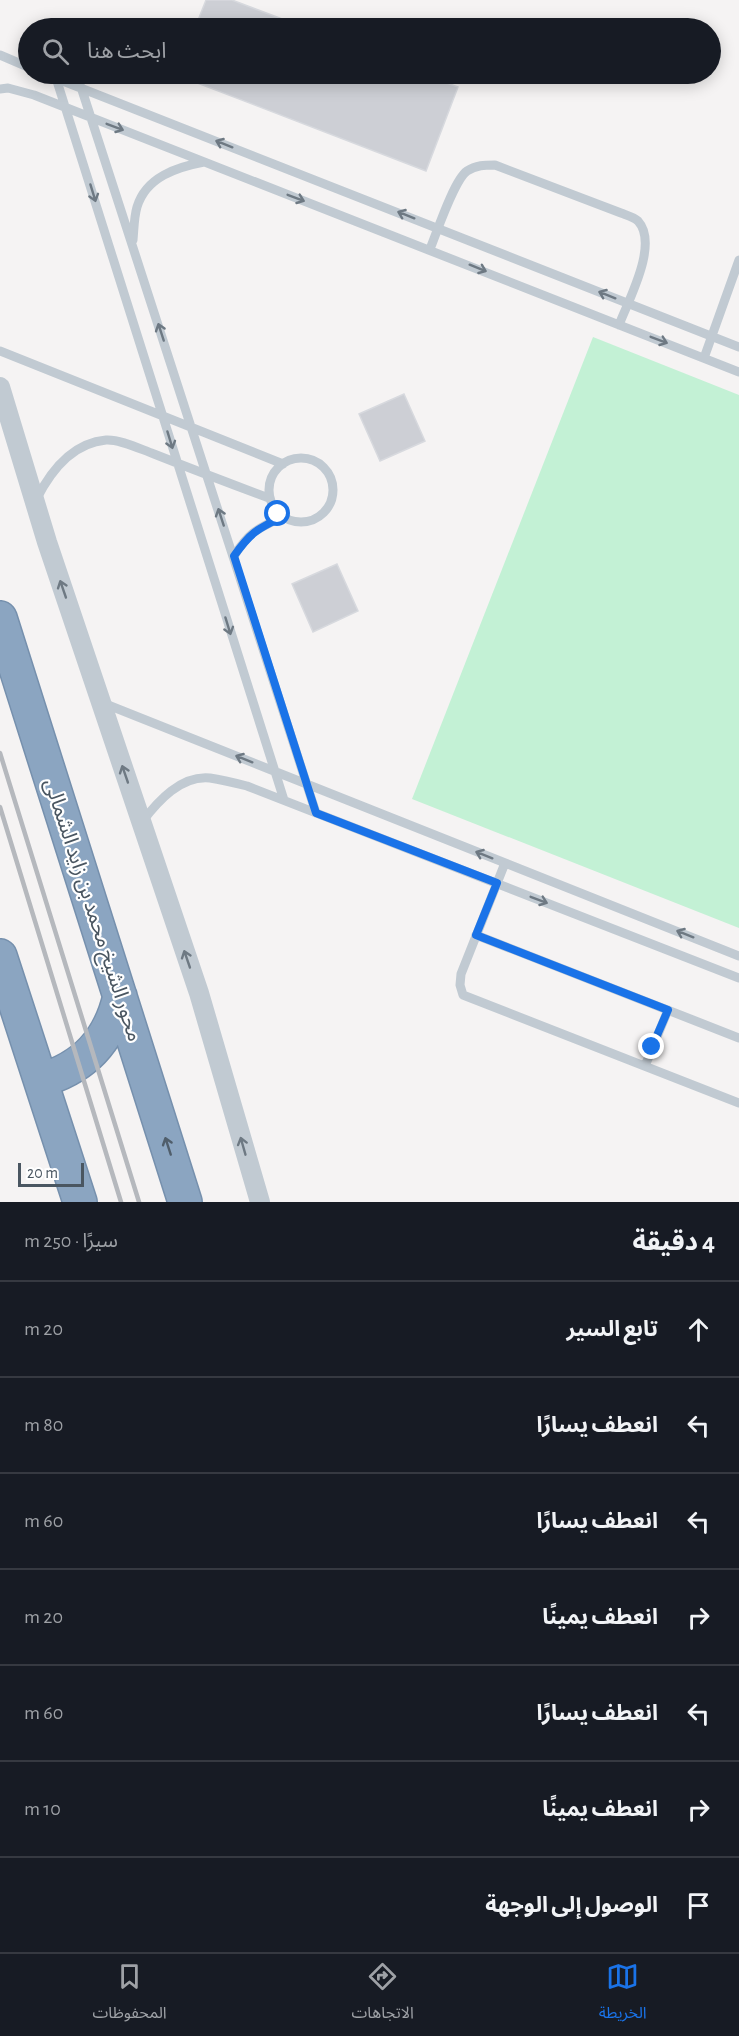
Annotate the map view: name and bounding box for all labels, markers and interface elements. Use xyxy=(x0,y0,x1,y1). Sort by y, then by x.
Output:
search box xyxy=(18,18,721,84)
icon: search xyxy=(39,35,72,68)
text: ابحث هنا xyxy=(87,40,166,62)
one-way arrow xyxy=(105,122,123,133)
one-way arrow xyxy=(216,137,234,148)
one-way arrow xyxy=(88,183,99,202)
one-way arrow xyxy=(286,193,305,204)
one-way arrow xyxy=(397,209,415,220)
one-way arrow xyxy=(468,263,487,274)
one-way arrow xyxy=(598,289,616,300)
one-way arrow xyxy=(155,323,166,342)
one-way arrow xyxy=(649,335,668,346)
one-way arrow xyxy=(165,430,176,449)
route start xyxy=(264,500,290,526)
one-way arrow xyxy=(215,508,226,527)
one-way arrow xyxy=(57,580,68,599)
one-way arrow xyxy=(224,616,235,635)
one-way arrow xyxy=(235,753,254,764)
one-way arrow xyxy=(119,765,130,784)
street label: محور الشيخ محمد بن زايد الشمالى xyxy=(37,776,145,1045)
one-way arrow xyxy=(475,849,494,860)
one-way arrow xyxy=(529,895,547,906)
one-way arrow xyxy=(676,928,694,939)
one-way arrow xyxy=(181,950,192,969)
route end xyxy=(638,1033,664,1059)
one-way arrow xyxy=(162,1137,173,1156)
one-way arrow xyxy=(237,1137,248,1156)
scale bar xyxy=(18,1160,84,1188)
text: 20 m xyxy=(27,1165,58,1181)
text: 4 دقيقة xyxy=(633,1229,715,1255)
text: سيرًا · 250 m xyxy=(24,1231,118,1251)
icon: ahead xyxy=(682,1313,715,1346)
text: تابع السير xyxy=(566,1318,658,1340)
text: 20 m xyxy=(24,1319,63,1339)
icon: left xyxy=(682,1409,715,1442)
text: انعطف يسارًا xyxy=(536,1414,658,1436)
text: 80 m xyxy=(24,1415,63,1435)
icon: left xyxy=(682,1505,715,1538)
text: انعطف يسارًا xyxy=(536,1510,658,1532)
text: 60 m xyxy=(24,1511,63,1531)
icon: right xyxy=(682,1601,715,1634)
text: انعطف يمينًا xyxy=(542,1606,658,1628)
text: 20 m xyxy=(24,1607,63,1627)
icon: left xyxy=(682,1697,715,1730)
text: انعطف يسارًا xyxy=(536,1702,658,1724)
text: 60 m xyxy=(24,1703,63,1723)
icon: right xyxy=(682,1793,715,1826)
text: انعطف يمينًا xyxy=(542,1798,658,1820)
text: 10 m xyxy=(24,1799,61,1819)
icon: arrive xyxy=(682,1889,715,1922)
text: الوصول إلى الوجهة xyxy=(485,1894,658,1916)
tab: المحفوظات xyxy=(92,1960,167,2030)
tab: الاتجاهات xyxy=(351,1960,414,2030)
tab: الخريطة xyxy=(599,1960,647,2030)

